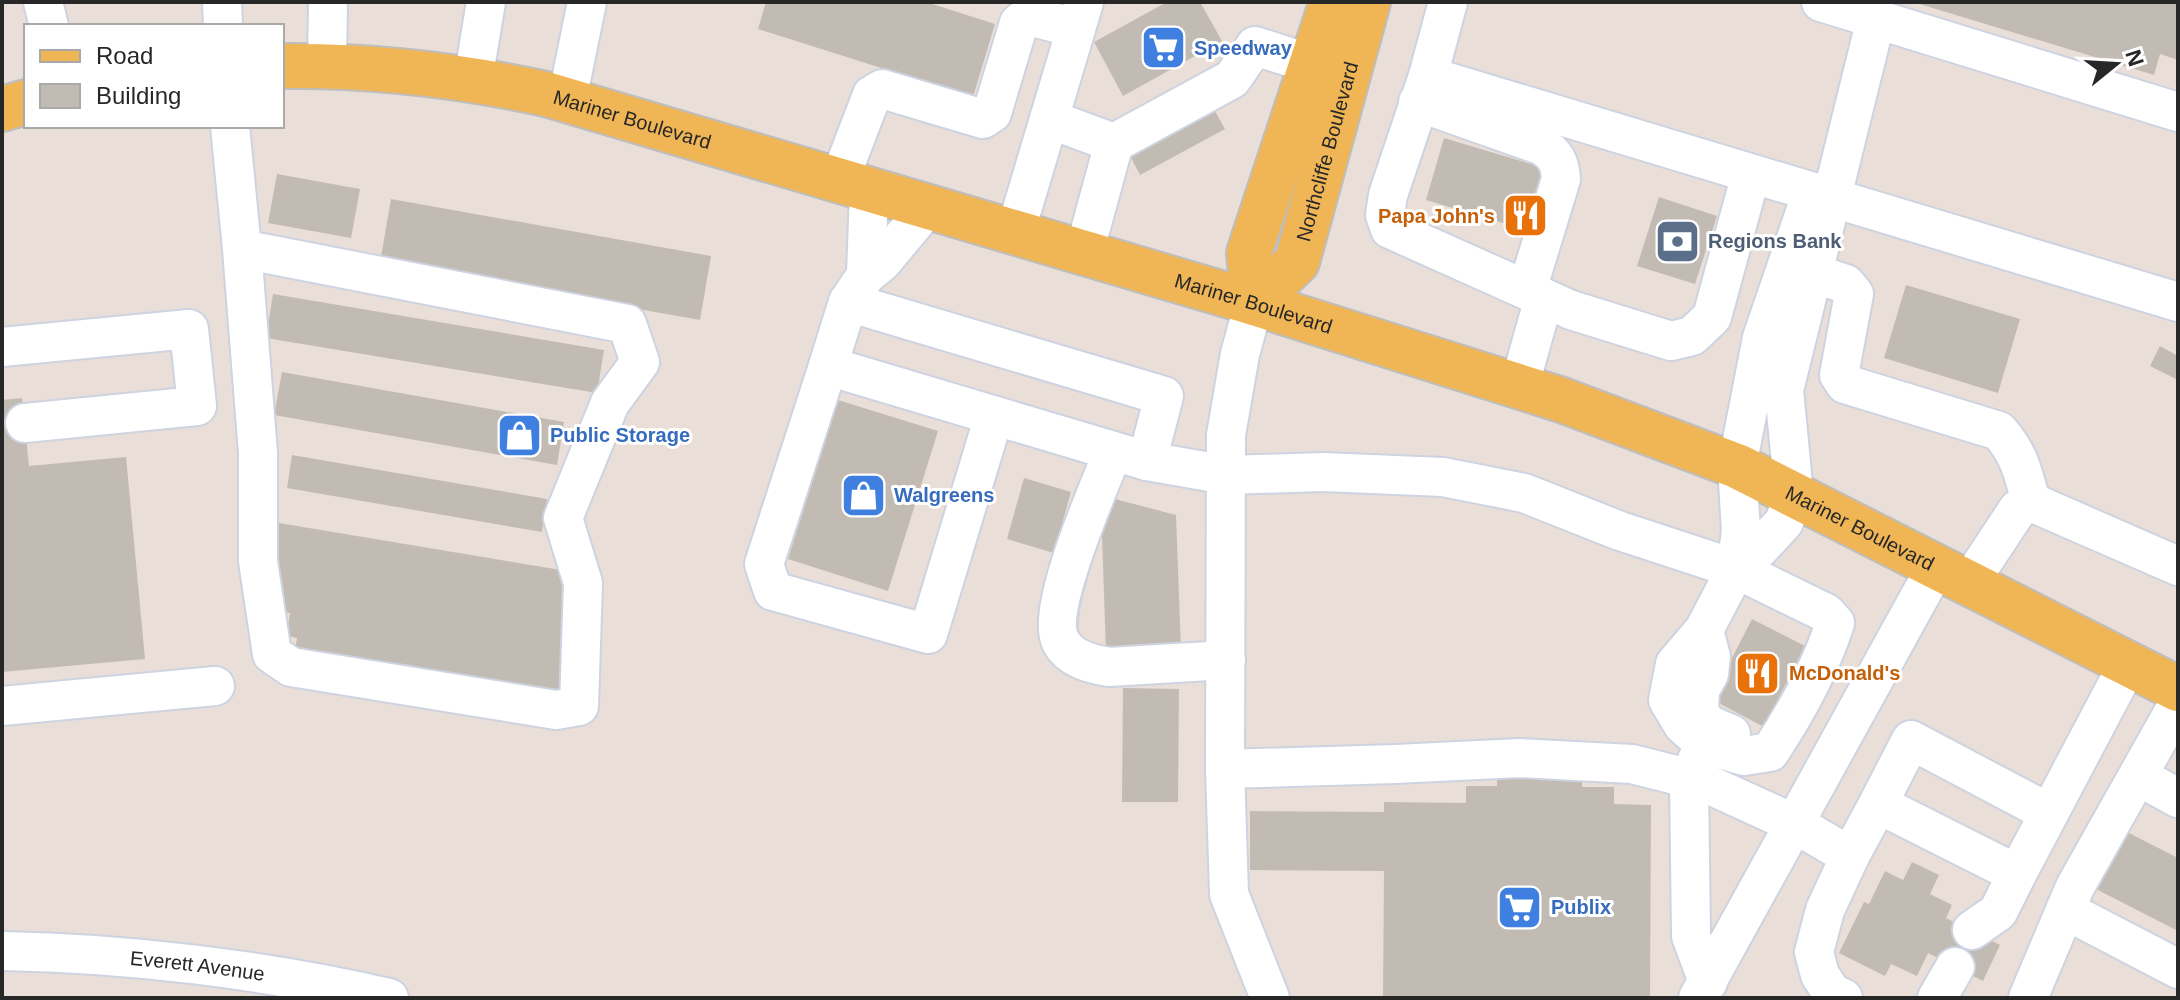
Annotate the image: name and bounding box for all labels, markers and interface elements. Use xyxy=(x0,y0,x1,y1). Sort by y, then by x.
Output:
legend xyxy=(24,24,284,128)
supermarket icon: Speedway xyxy=(1139,24,1187,72)
north arrow xyxy=(2076,24,2156,104)
place label: Speedway xyxy=(1194,37,1293,59)
text: Road xyxy=(96,42,153,69)
text: N xyxy=(2120,47,2149,69)
street label: Northcliffe Boulevard xyxy=(1292,59,1362,244)
text: Building xyxy=(96,82,181,109)
street label: Mariner Boulevard xyxy=(551,86,714,153)
restaurant icon: Papa John's xyxy=(1502,192,1550,240)
place label: Papa John's xyxy=(1378,205,1495,227)
bank icon: Regions Bank xyxy=(1653,217,1701,265)
place label: Regions Bank xyxy=(1708,230,1842,252)
street label: Mariner Boulevard xyxy=(1172,269,1335,338)
shop icon: Public Storage xyxy=(495,411,543,459)
place label: Public Storage xyxy=(550,424,690,446)
shop icon: Walgreens xyxy=(839,471,887,519)
street label: Mariner Boulevard xyxy=(1782,481,1938,575)
place label: Walgreens xyxy=(894,484,994,506)
restaurant icon: McDonald's xyxy=(1734,649,1782,697)
place label: McDonald's xyxy=(1789,662,1900,684)
supermarket icon: Publix xyxy=(1496,883,1544,931)
place label: Publix xyxy=(1551,896,1611,918)
street label: Everett Avenue xyxy=(129,947,266,985)

